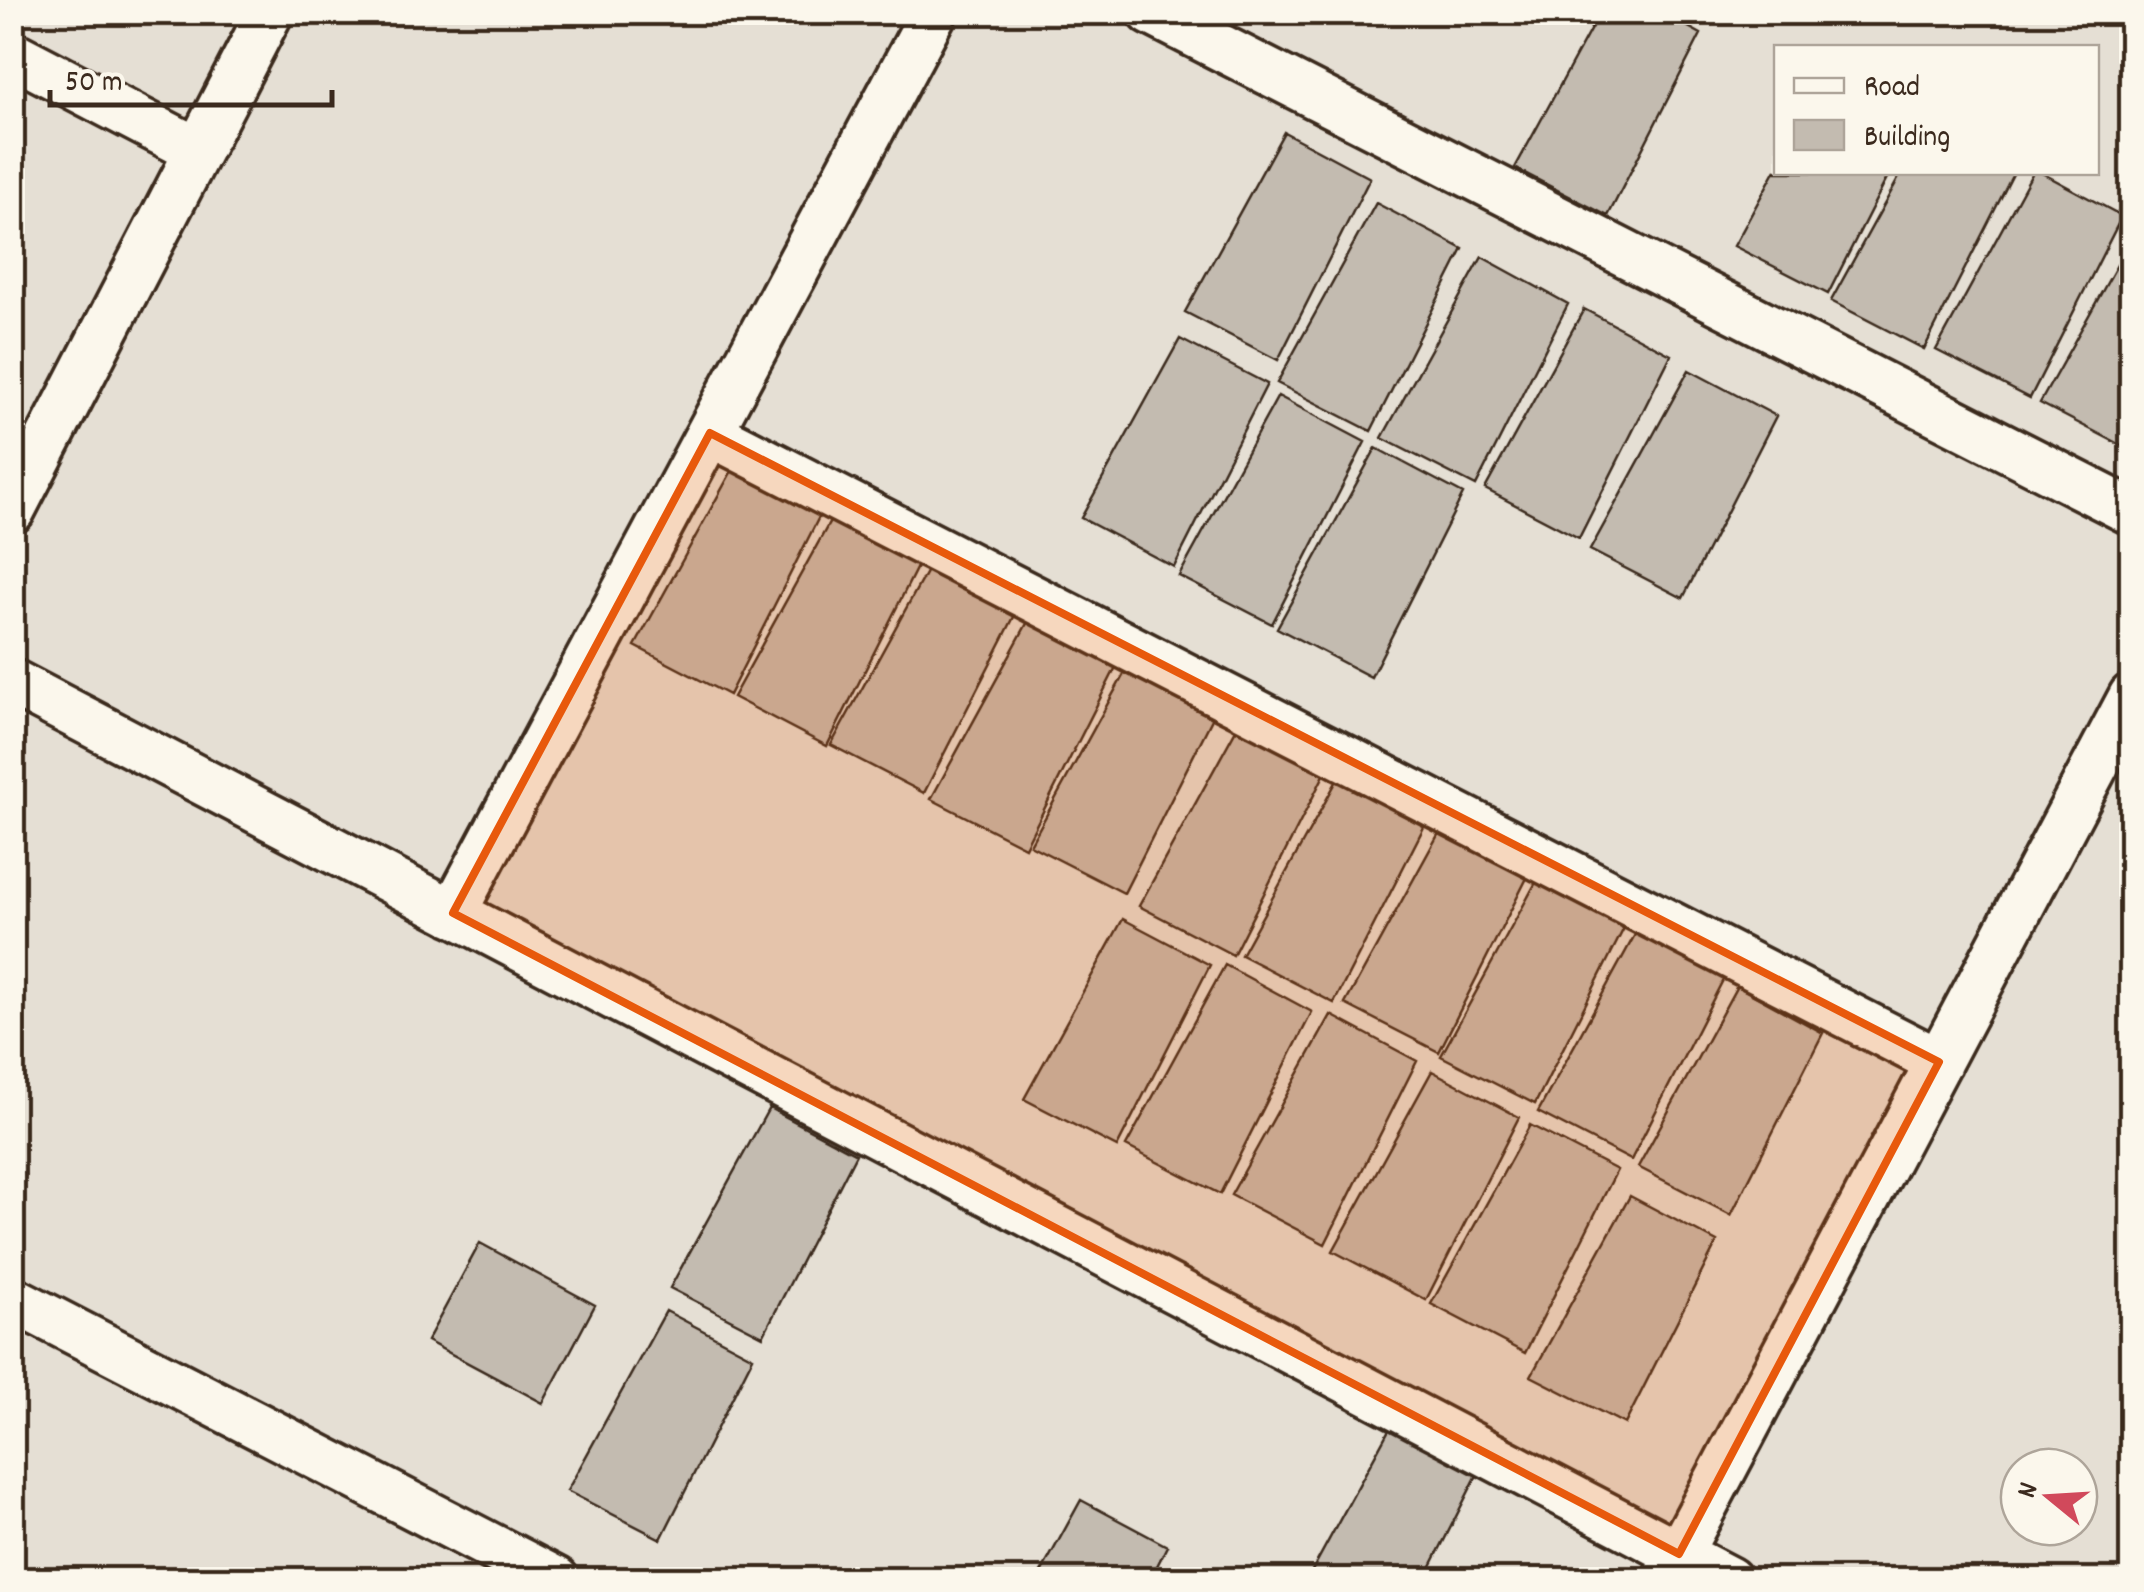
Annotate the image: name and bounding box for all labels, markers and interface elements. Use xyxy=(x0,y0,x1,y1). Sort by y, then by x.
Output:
scale bar xyxy=(50,45,332,107)
legend xyxy=(1774,45,2099,175)
text: 50 m xyxy=(65,63,123,106)
text: Road xyxy=(1864,68,1920,111)
text: Building xyxy=(1864,118,1950,161)
north arrow xyxy=(1999,1447,2099,1547)
text: N xyxy=(2009,1478,2051,1504)

